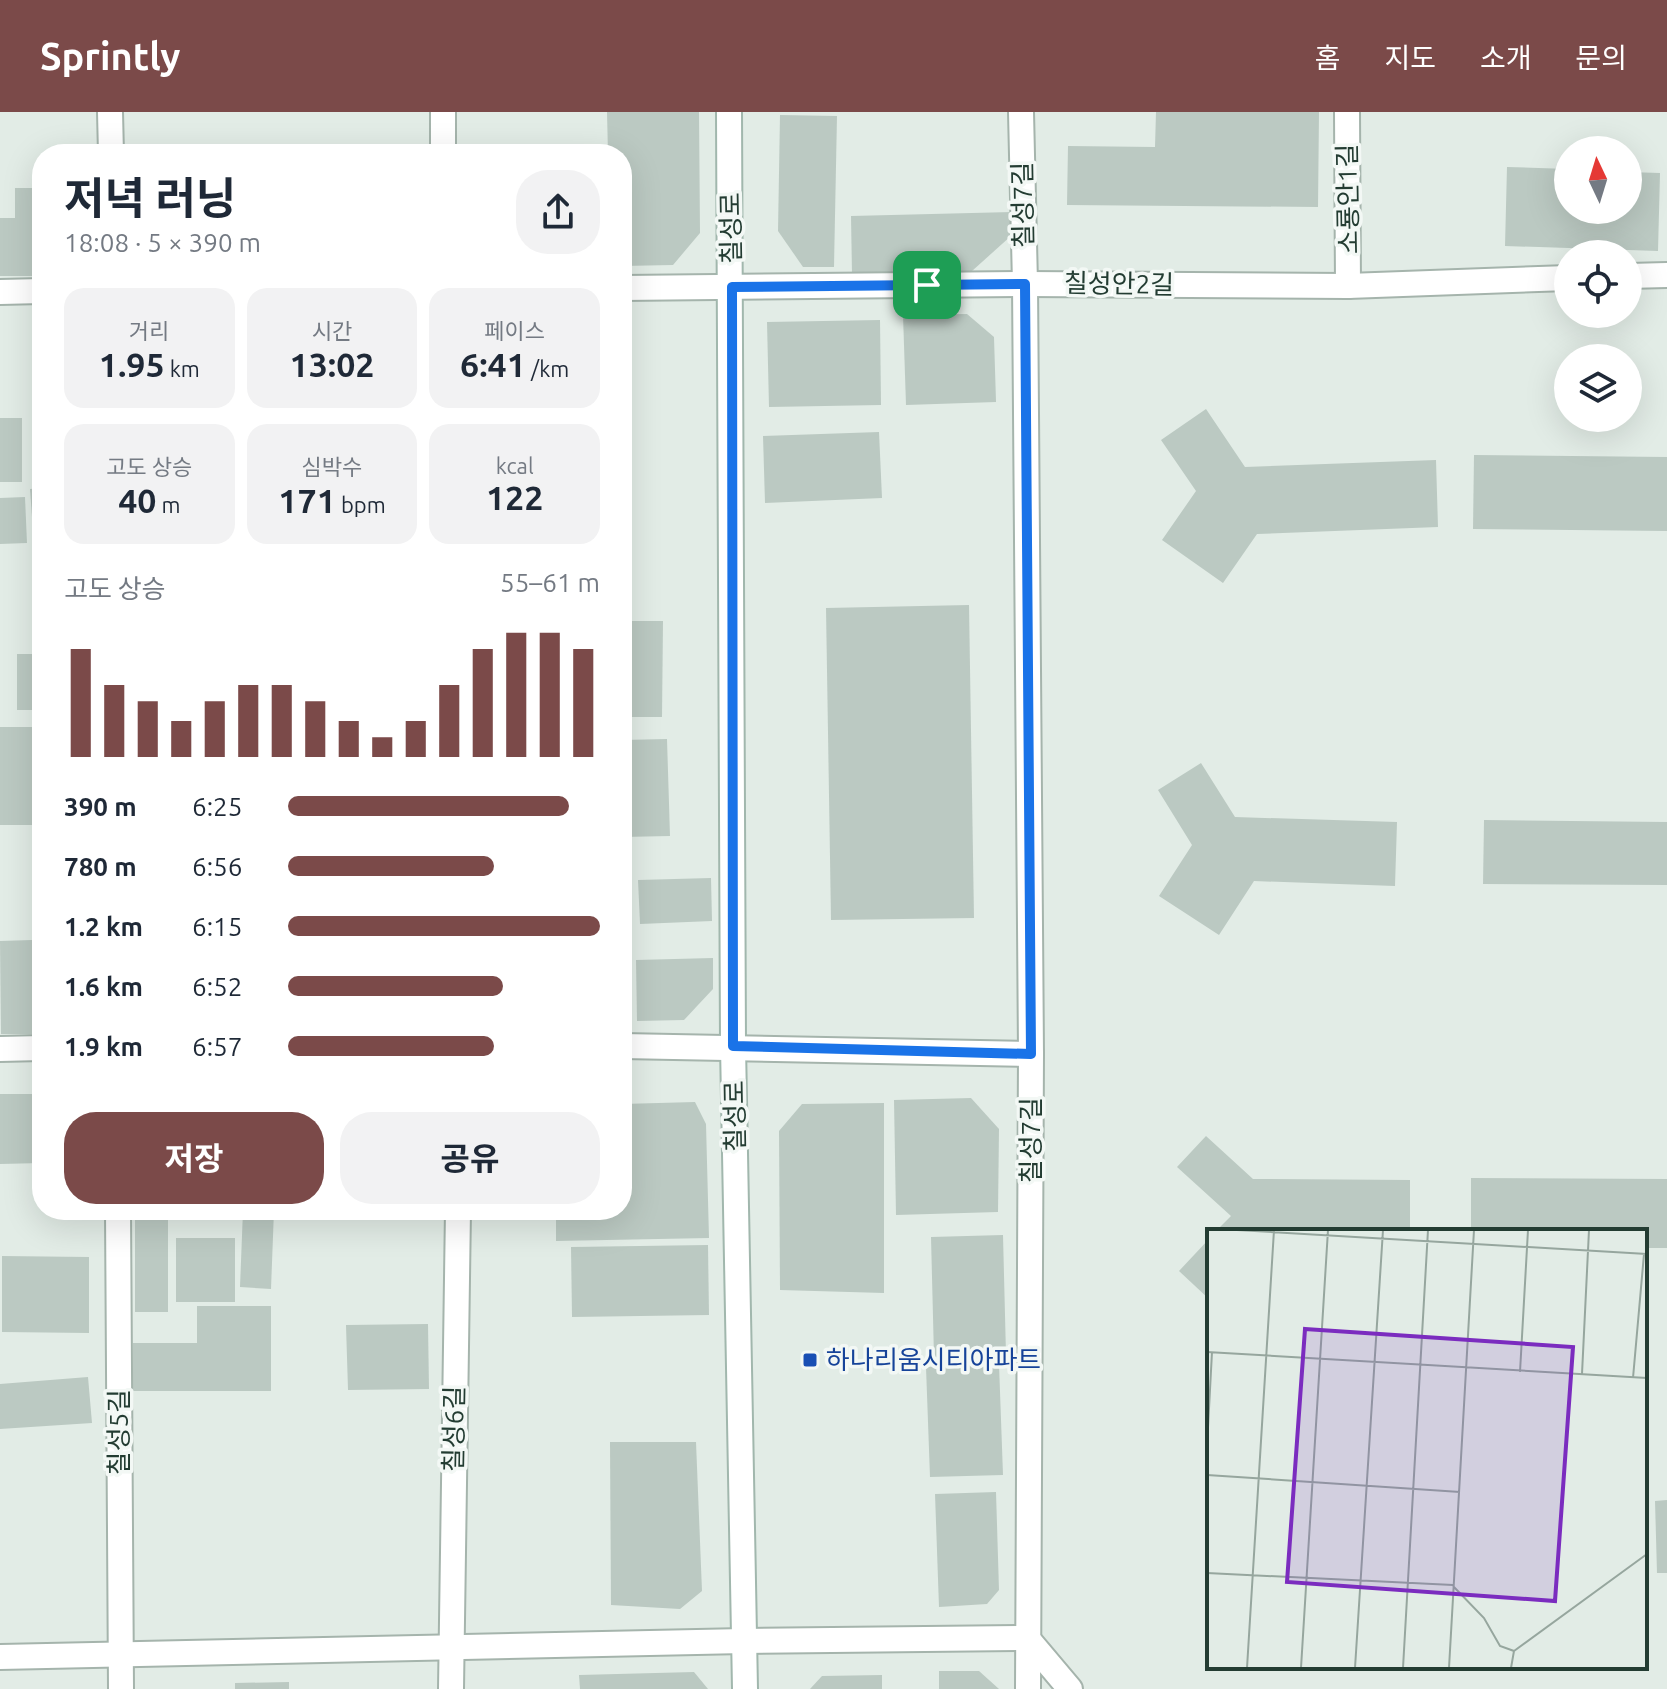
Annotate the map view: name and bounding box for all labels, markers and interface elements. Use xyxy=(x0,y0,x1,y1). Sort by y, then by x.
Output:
text: Sprintly xyxy=(40,35,181,77)
text: 홈 xyxy=(1315,42,1340,73)
text: 지도 xyxy=(1384,42,1436,73)
text: 소개 xyxy=(1480,42,1531,73)
text: 문의 xyxy=(1575,42,1627,73)
north arrow xyxy=(1554,136,1642,224)
map controls xyxy=(1554,136,1642,432)
street label: 소룡안1길 xyxy=(1332,144,1363,254)
street label: 칠성7길 xyxy=(1007,162,1038,248)
button: share xyxy=(516,170,600,254)
text: 저녁 러닝 xyxy=(64,173,236,222)
street label: 칠성로 xyxy=(715,192,746,264)
text: 18:08 · 5 × 390 m xyxy=(64,228,261,257)
button: locate xyxy=(1554,240,1642,328)
pin xyxy=(893,251,961,319)
icon: arrive xyxy=(905,263,949,307)
street label: 칠성안2길 xyxy=(1064,268,1174,299)
text: 거리 xyxy=(129,318,170,343)
text: 시간 xyxy=(312,318,352,343)
text: 페이스 xyxy=(484,318,545,343)
button: layers xyxy=(1554,344,1642,432)
text: 1.95 xyxy=(99,345,165,383)
text: 13:02 xyxy=(289,345,375,383)
text: 6:41 xyxy=(460,345,526,383)
text: km xyxy=(165,356,200,381)
text: /km xyxy=(526,356,569,381)
text: kcal xyxy=(496,453,534,478)
text: 고도 상승 xyxy=(106,454,192,479)
text: 심박수 xyxy=(302,454,362,479)
text: 122 xyxy=(486,478,543,516)
text: 40 xyxy=(118,481,156,519)
text: 171 xyxy=(278,481,336,519)
text: m xyxy=(156,492,181,517)
text: bpm xyxy=(336,492,386,517)
text: 55–61 m xyxy=(500,568,600,597)
text: 고도 상승 xyxy=(64,574,166,603)
text: 390 m xyxy=(64,792,137,821)
text: 6:25 xyxy=(192,792,242,821)
text: 780 m xyxy=(64,852,137,881)
text: 6:56 xyxy=(192,852,242,881)
text: 1.2 km xyxy=(64,912,143,941)
text: 6:15 xyxy=(192,912,242,941)
text: 1.6 km xyxy=(64,972,143,1001)
text: 6:52 xyxy=(192,972,242,1001)
text: 1.9 km xyxy=(64,1032,143,1061)
text: 6:57 xyxy=(192,1032,242,1061)
street label: 칠성로 xyxy=(719,1080,750,1152)
street label: 칠성7길 xyxy=(1016,1097,1045,1183)
button: 저장 xyxy=(64,1112,324,1204)
button: 공유 xyxy=(340,1112,600,1204)
inset map xyxy=(1207,1229,1647,1669)
place label: 하나리움시티아파트 xyxy=(826,1345,1041,1374)
marker: 하나리움시티아파트 xyxy=(801,1351,819,1369)
street label: 칠성6길 xyxy=(438,1386,469,1472)
street label: 칠성5길 xyxy=(104,1389,133,1475)

